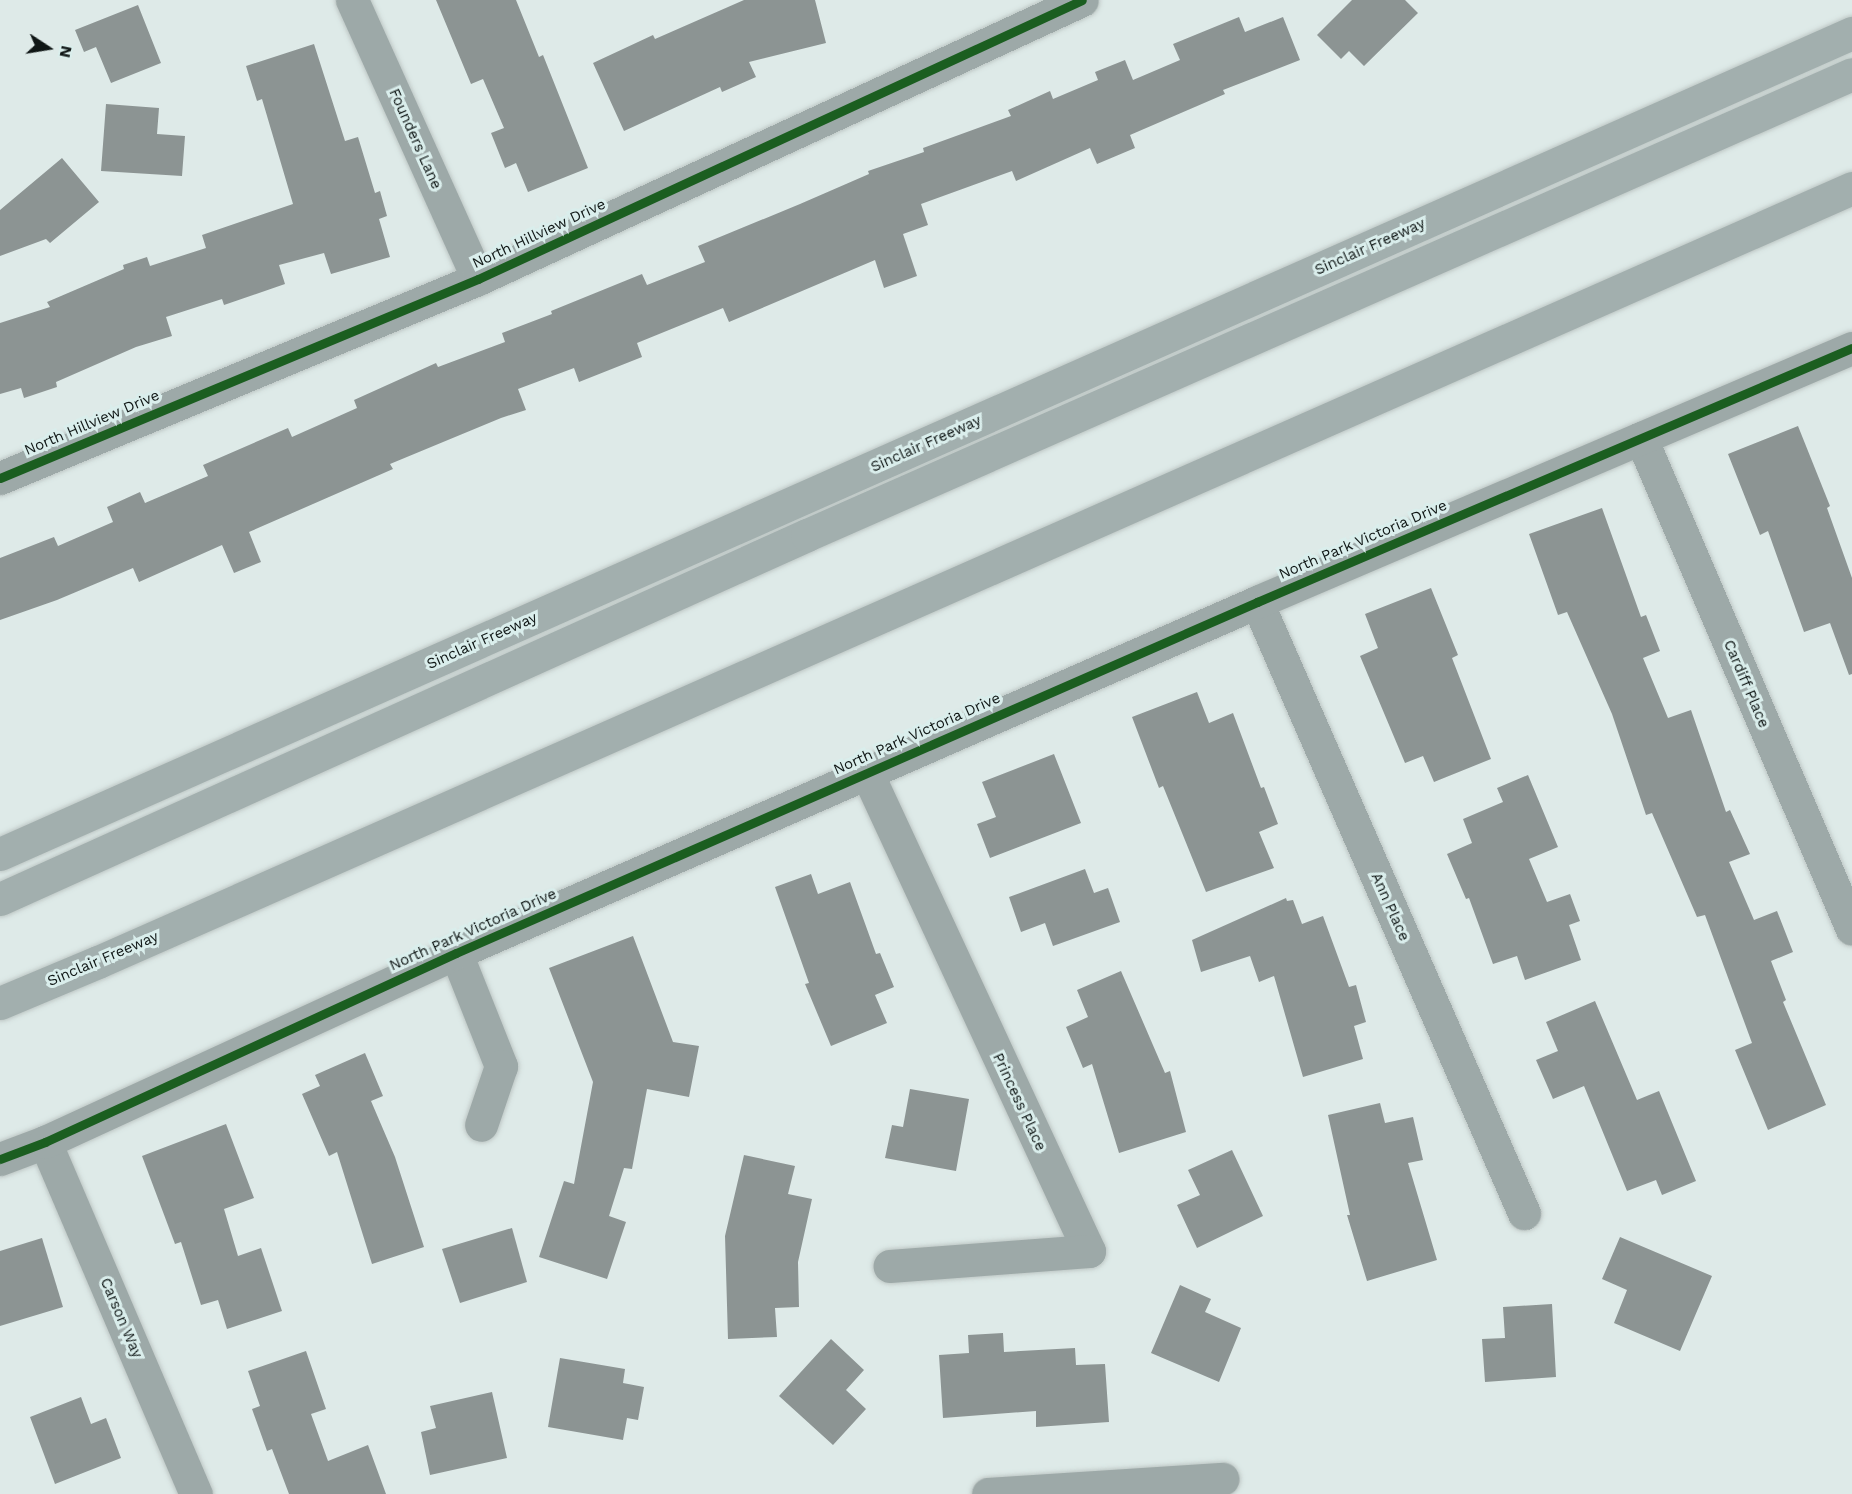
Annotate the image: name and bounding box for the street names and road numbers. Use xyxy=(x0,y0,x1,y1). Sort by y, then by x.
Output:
street label: Founders Lane xyxy=(385,86,445,192)
street label: North Hillview Drive xyxy=(469,195,609,273)
street label: Sinclair Freeway xyxy=(1312,215,1428,279)
street label: North Hillview Drive xyxy=(22,386,162,460)
street label: Sinclair Freeway xyxy=(868,412,984,476)
street label: North Park Victoria Drive xyxy=(1276,496,1450,584)
street label: Sinclair Freeway xyxy=(424,609,540,673)
street label: Cardiff Place xyxy=(1719,637,1773,731)
street label: North Park Victoria Drive xyxy=(830,689,1004,779)
street label: Ann Place xyxy=(1367,870,1413,944)
street label: North Park Victoria Drive xyxy=(386,885,560,975)
street label: Sinclair Freeway xyxy=(45,927,161,991)
street label: Princess Place xyxy=(988,1050,1050,1154)
street label: Carson Way xyxy=(96,1275,146,1361)

